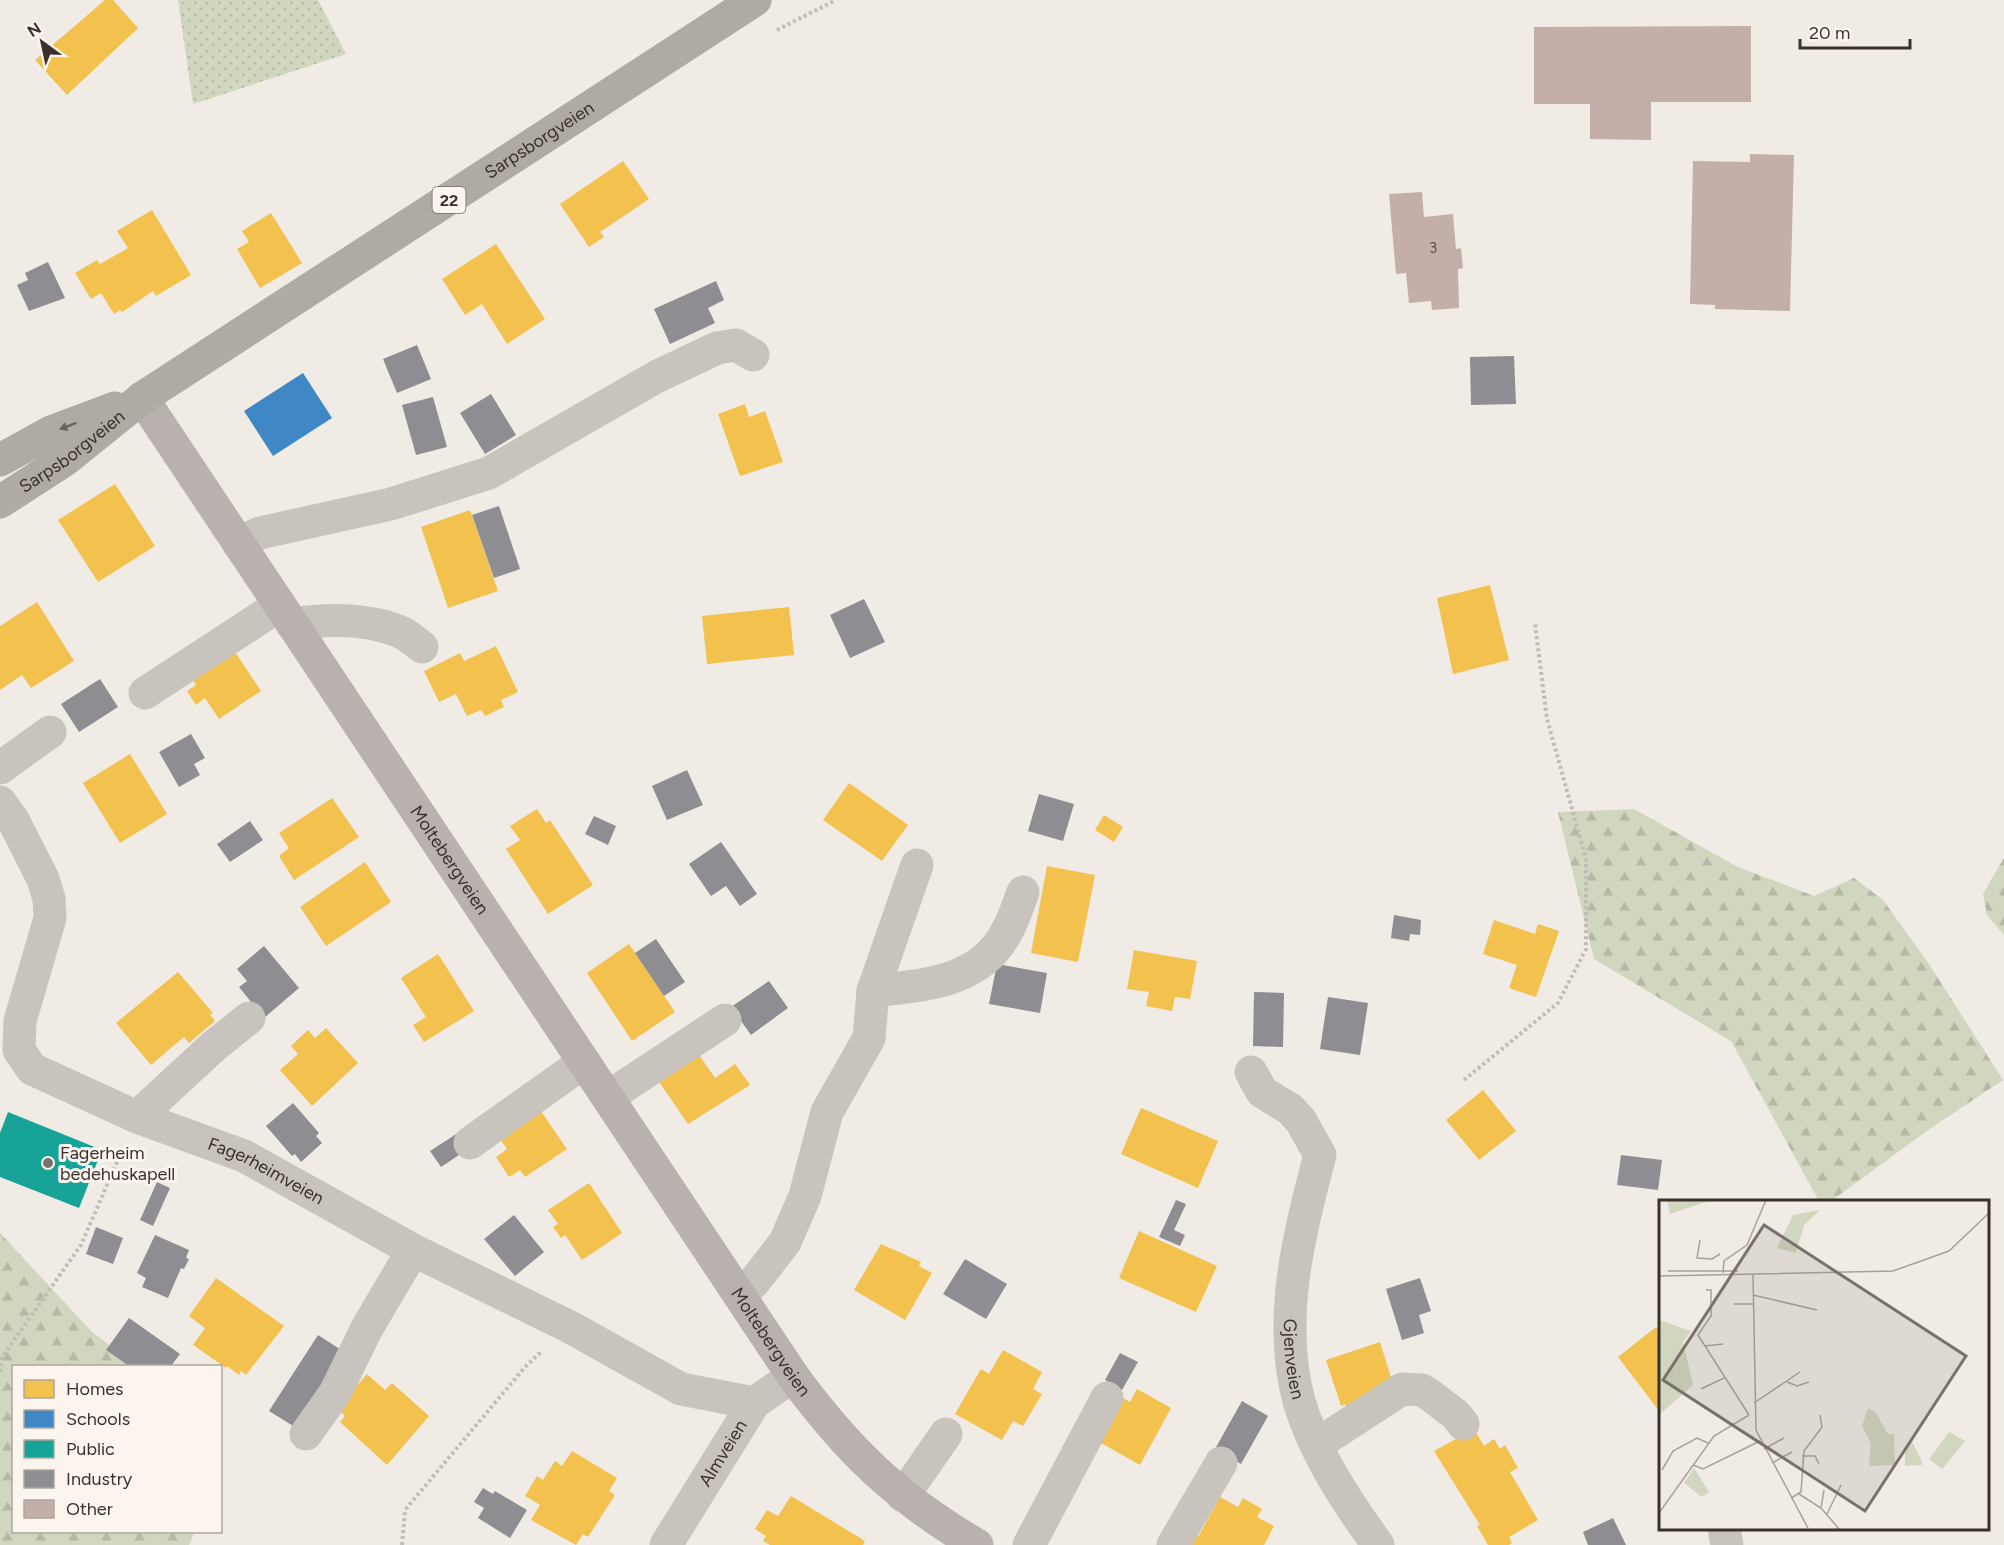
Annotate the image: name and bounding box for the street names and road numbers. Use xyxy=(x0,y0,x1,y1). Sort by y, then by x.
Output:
street label: Sarpsborgveien xyxy=(480,96,598,184)
road number: 22 xyxy=(432,187,466,213)
street label: Sarpsborgveien xyxy=(15,405,129,498)
street label: Moltebergveien xyxy=(405,801,494,919)
street label: Fagerheimveien xyxy=(205,1133,328,1209)
street label: Moltebergveien xyxy=(726,1283,815,1401)
street label: Gjenveien xyxy=(1279,1318,1309,1402)
street label: Almveien xyxy=(694,1416,752,1491)

